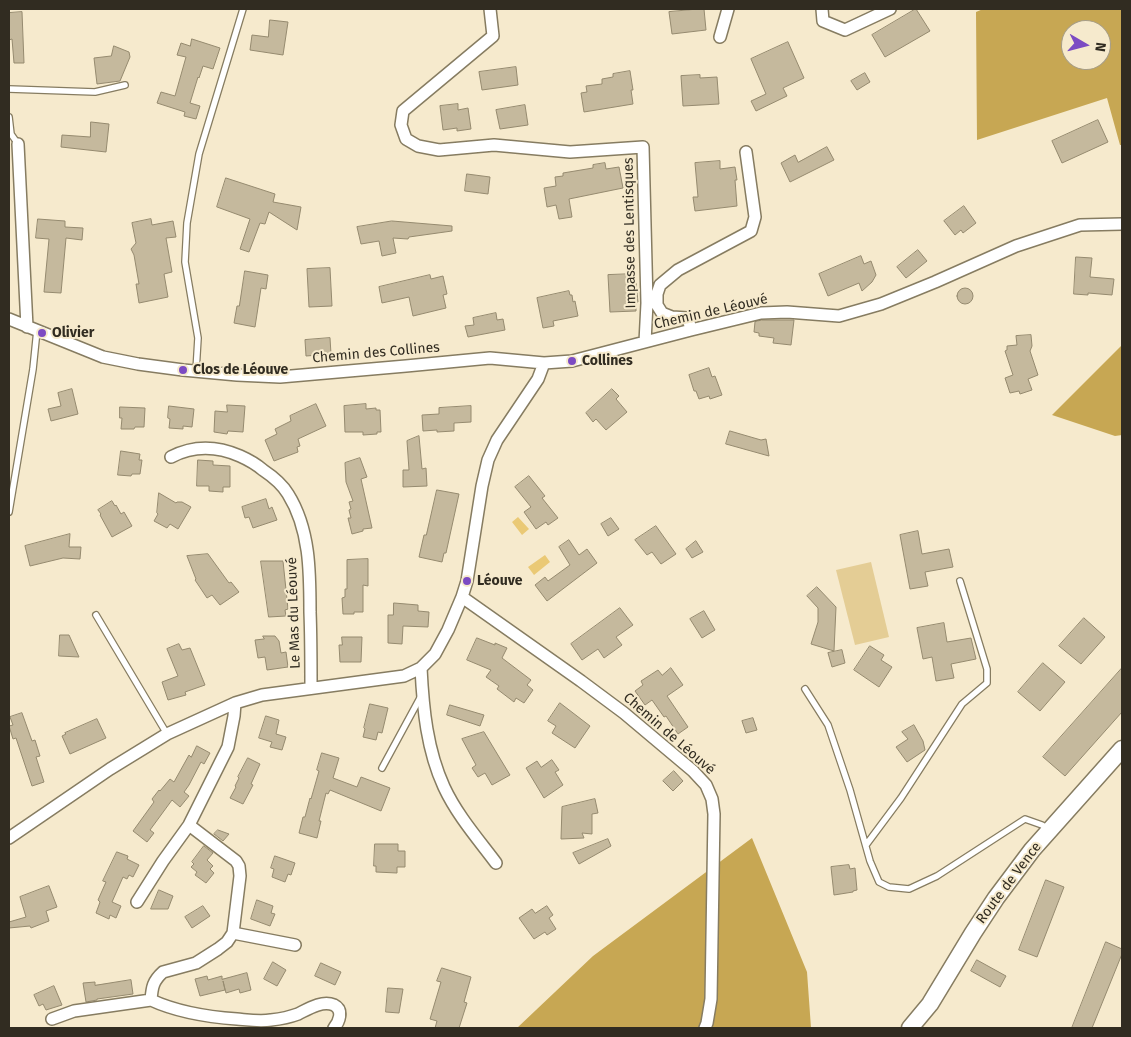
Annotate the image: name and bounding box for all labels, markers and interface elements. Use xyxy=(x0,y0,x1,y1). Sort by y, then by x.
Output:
north arrow xyxy=(1061,20,1111,70)
text: N xyxy=(1091,41,1109,53)
street label: Impasse des Lentisques xyxy=(620,157,640,309)
street label: Chemin de Léouvé xyxy=(653,291,769,333)
place label: Olivier xyxy=(52,325,94,341)
marker: Olivier xyxy=(36,327,48,339)
street label: Chemin des Collines xyxy=(312,339,440,367)
place label: Collines xyxy=(582,353,633,369)
marker: Collines xyxy=(566,355,578,367)
place label: Clos de Léouve xyxy=(193,362,288,378)
marker: Clos de Léouve xyxy=(177,364,189,376)
street label: Le Mas du Léouvé xyxy=(284,557,304,669)
place label: Léouve xyxy=(477,573,523,589)
marker: Léouve xyxy=(461,575,473,587)
street label: Chemin de Léouvé xyxy=(620,690,718,778)
street label: Route de Vence xyxy=(973,839,1045,927)

